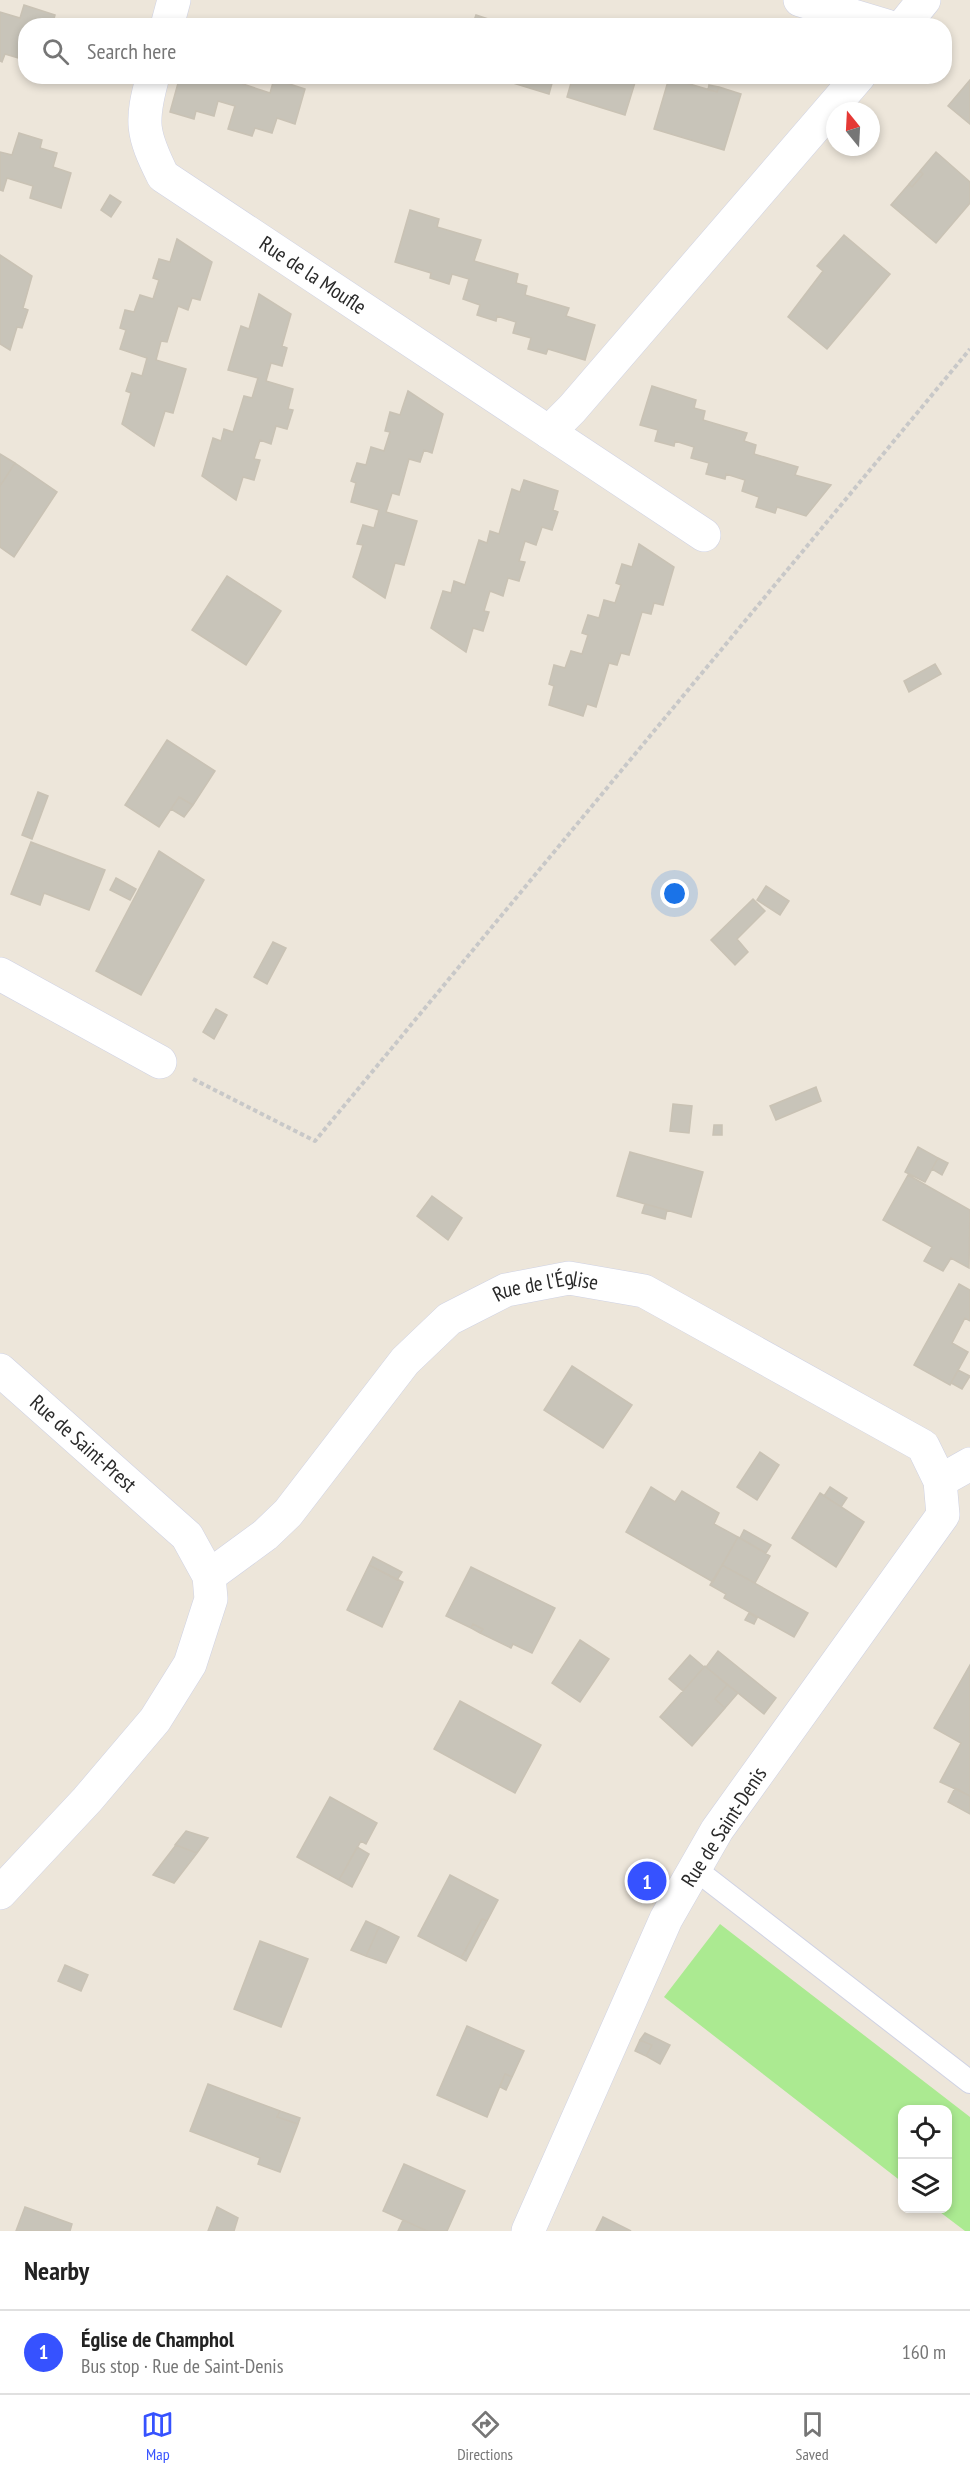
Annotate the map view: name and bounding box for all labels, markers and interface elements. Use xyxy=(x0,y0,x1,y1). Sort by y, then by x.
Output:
search box xyxy=(18,18,952,84)
icon: search xyxy=(39,35,72,68)
text: Search here xyxy=(87,37,176,65)
north arrow xyxy=(826,102,880,156)
street label: Rue de la Moufle xyxy=(255,230,372,320)
your location xyxy=(660,879,689,908)
street label: Rue de l'Église xyxy=(488,1263,600,1308)
street label: Rue de Saint-Prest xyxy=(24,1389,142,1498)
street label: Rue de Saint-Denis xyxy=(675,1762,772,1892)
pin: 1 xyxy=(628,1858,666,1904)
map controls xyxy=(898,2105,952,2213)
button: locate xyxy=(898,2105,952,2159)
button: layers xyxy=(898,2159,952,2213)
text: Nearby xyxy=(24,2254,89,2287)
text: Église de Champhol xyxy=(81,2325,234,2353)
text: 1 xyxy=(39,2339,48,2365)
text: 160 m xyxy=(902,2339,946,2365)
text: Bus stop · Rue de Saint-Denis xyxy=(81,2353,283,2379)
tab: Map xyxy=(141,2408,174,2464)
tab: Directions xyxy=(457,2408,513,2464)
tab: Saved xyxy=(796,2408,829,2464)

